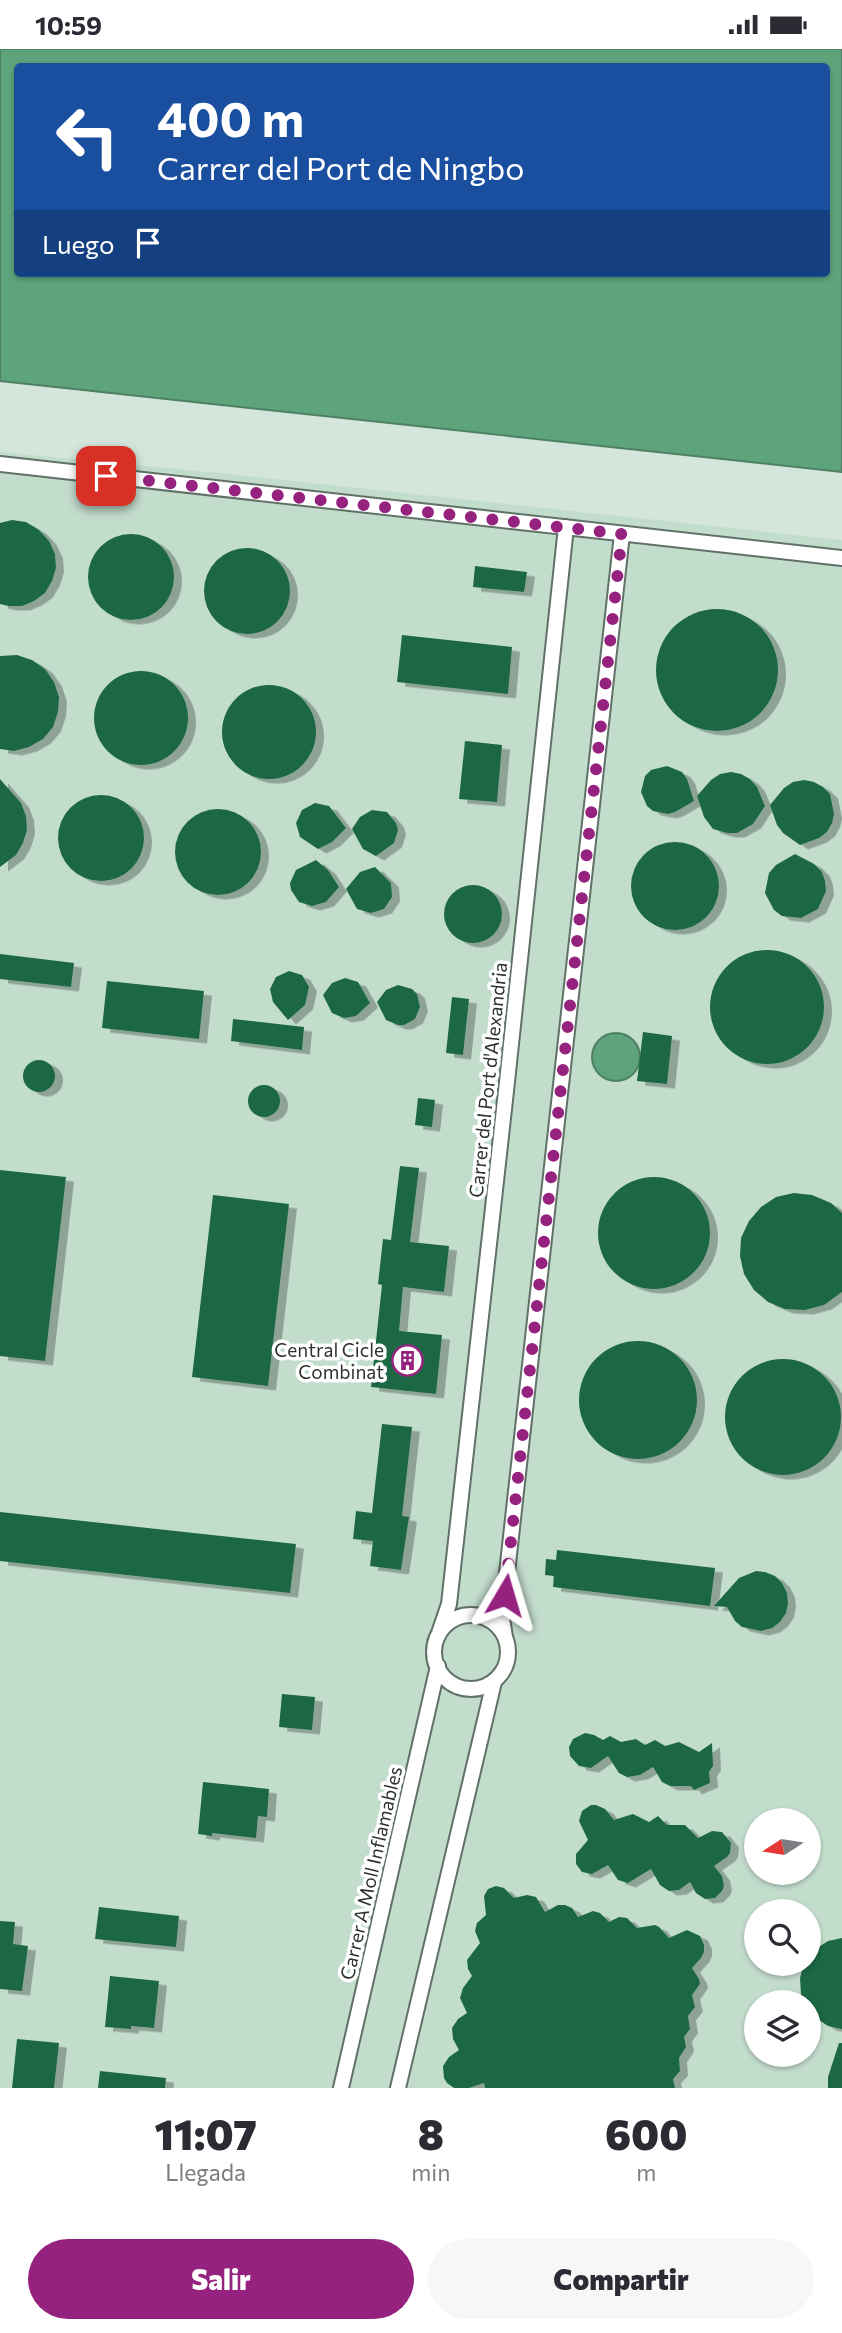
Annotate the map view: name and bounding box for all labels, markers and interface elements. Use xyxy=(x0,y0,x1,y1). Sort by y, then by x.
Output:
text: 10:59 xyxy=(35,9,102,40)
text: 400 m xyxy=(157,87,304,147)
icon: left xyxy=(42,91,133,182)
text: Carrer del Port de Ningbo xyxy=(157,147,524,187)
icon: arrive xyxy=(129,224,167,262)
text: Luego xyxy=(42,228,115,259)
pin xyxy=(76,446,136,506)
icon: arrive xyxy=(87,457,125,495)
street label: Carrer del Port d'Alexandria xyxy=(464,961,511,1199)
place label: Central Cicle Combinat xyxy=(274,1338,384,1383)
building icon: Central Cicle Combinat xyxy=(390,1344,424,1378)
position arrow xyxy=(468,1558,542,1632)
street label: Carrer A Moll Inflamables xyxy=(335,1764,406,1982)
north arrow xyxy=(744,1808,821,1885)
map controls xyxy=(744,1808,821,2067)
button: search xyxy=(744,1899,821,1976)
button: layers xyxy=(744,1990,821,2067)
text: 11:07 xyxy=(155,2107,257,2159)
text: 8 xyxy=(418,2107,444,2159)
text: 600 xyxy=(605,2107,687,2159)
text: Llegada xyxy=(165,2158,246,2186)
text: min xyxy=(411,2158,450,2186)
text: m xyxy=(636,2158,656,2186)
button: Salir xyxy=(28,2239,414,2319)
button: Compartir xyxy=(428,2239,814,2319)

